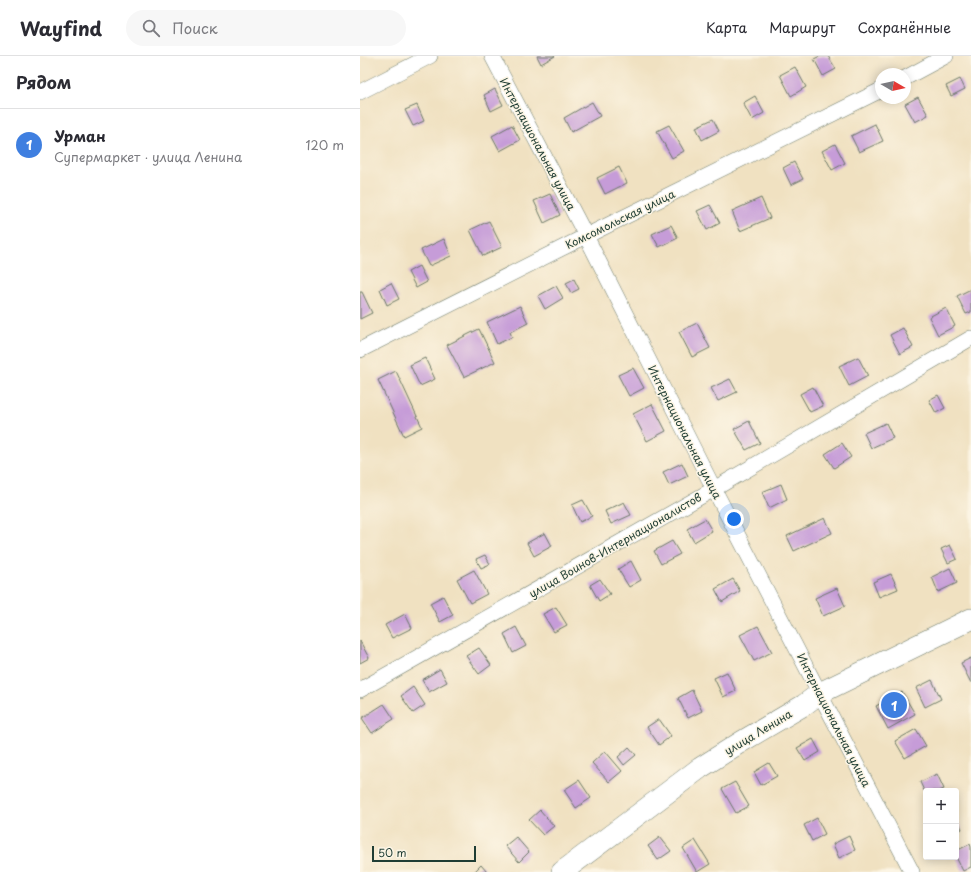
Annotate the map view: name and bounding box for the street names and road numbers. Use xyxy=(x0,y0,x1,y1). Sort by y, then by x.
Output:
street label: Интернациональная улица xyxy=(496,75,580,213)
street label: Комсомольская улица xyxy=(562,185,678,253)
street label: Интернациональная улица xyxy=(644,362,726,502)
street label: улица Воинов-Интернационалистов xyxy=(525,488,705,602)
street label: Интернациональная улица xyxy=(793,650,875,790)
street label: улица Ленина xyxy=(721,705,795,759)

